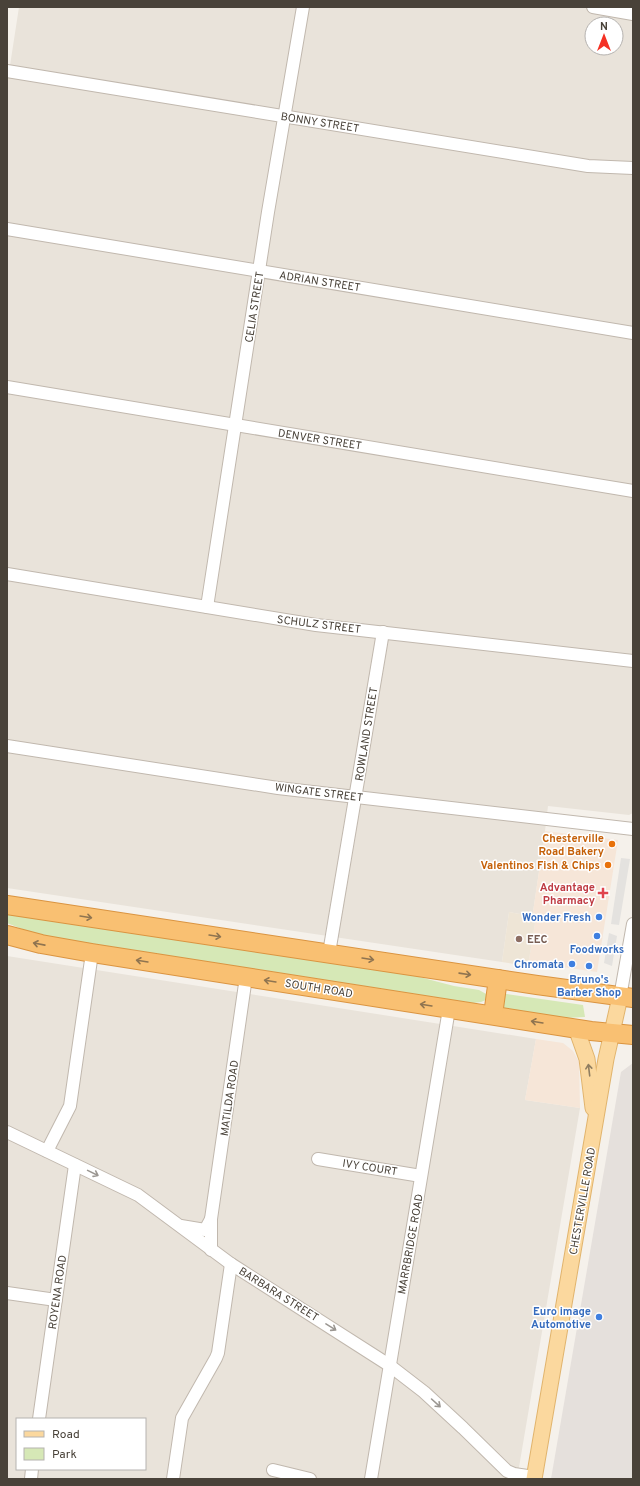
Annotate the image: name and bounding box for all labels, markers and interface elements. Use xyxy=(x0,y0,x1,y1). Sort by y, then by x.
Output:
north arrow xyxy=(584,16,624,56)
text: N xyxy=(600,20,608,34)
street label: BONNY STREET xyxy=(280,110,360,136)
street label: ADRIAN STREET xyxy=(278,269,361,295)
street label: CELIA STREET xyxy=(242,271,268,344)
street label: DENVER STREET xyxy=(277,426,363,454)
street label: SCHULZ STREET xyxy=(276,613,362,637)
street label: ROWLAND STREET xyxy=(353,686,381,782)
street label: WINGATE STREET xyxy=(274,781,364,805)
place label: Chesterville Road Bakery xyxy=(538,832,604,859)
marker: Chesterville Road Bakery xyxy=(607,839,617,849)
place label: Valentinos Fish & Chips xyxy=(480,859,600,873)
marker: Valentinos Fish & Chips xyxy=(603,860,613,870)
place label: Advantage Pharmacy xyxy=(540,881,595,908)
marker: Advantage Pharmacy xyxy=(598,888,608,898)
place label: Wonder Fresh xyxy=(522,911,591,925)
marker: Wonder Fresh xyxy=(594,912,604,922)
one-way arrow xyxy=(79,913,92,921)
marker: Foodworks xyxy=(592,931,602,941)
one-way arrow xyxy=(208,932,221,940)
place label: EEC xyxy=(527,933,548,947)
marker: EEC xyxy=(514,934,524,944)
one-way arrow xyxy=(33,939,46,947)
place label: Foodworks xyxy=(570,943,624,957)
one-way arrow xyxy=(361,955,374,963)
one-way arrow xyxy=(136,957,149,965)
place label: Chromata xyxy=(514,958,564,972)
marker: Chromata xyxy=(567,959,577,969)
marker: Bruno's Barber Shop xyxy=(584,961,594,971)
one-way arrow xyxy=(458,970,471,978)
place label: Bruno's Barber Shop xyxy=(557,973,621,1000)
one-way arrow xyxy=(264,977,277,985)
street label: SOUTH ROAD xyxy=(284,977,354,1001)
one-way arrow xyxy=(420,1001,433,1009)
one-way arrow xyxy=(531,1018,544,1026)
street label: MATILDA ROAD xyxy=(218,1059,242,1137)
one-way arrow xyxy=(585,1064,593,1077)
street label: CHESTERVILLE ROAD xyxy=(567,1146,599,1256)
street label: IVY COURT xyxy=(341,1157,398,1179)
one-way arrow xyxy=(86,1170,98,1177)
street label: MARRBRIDGE ROAD xyxy=(395,1193,427,1296)
street label: ROYENA ROAD xyxy=(46,1254,70,1330)
street label: BARBARA STREET xyxy=(236,1265,321,1325)
place label: Euro image Automotive xyxy=(531,1305,591,1332)
marker: Euro image Automotive xyxy=(594,1312,604,1322)
one-way arrow xyxy=(325,1323,336,1332)
one-way arrow xyxy=(431,1398,441,1408)
legend xyxy=(16,1418,146,1470)
text: Road xyxy=(52,1427,80,1443)
text: Park xyxy=(52,1447,77,1463)

